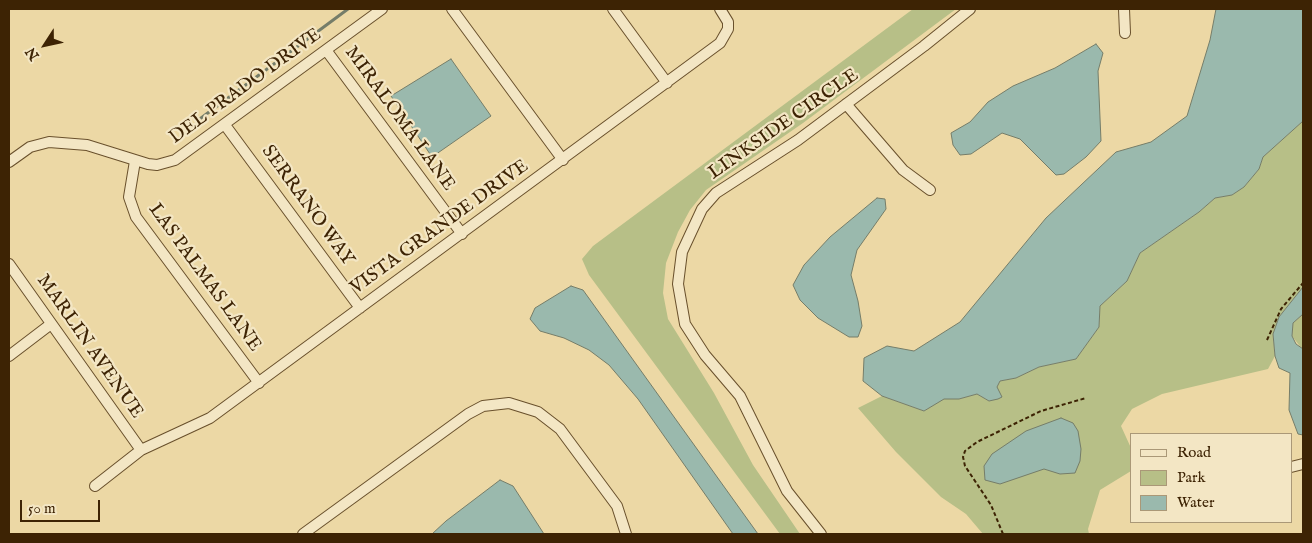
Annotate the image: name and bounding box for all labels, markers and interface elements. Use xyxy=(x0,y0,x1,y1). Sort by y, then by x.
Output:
north arrow xyxy=(20,20,70,70)
street label: DEL PRADO DRIVE xyxy=(166,24,326,150)
street label: MIRALOMA LANE xyxy=(339,42,459,196)
text: N xyxy=(22,43,44,64)
street label: LINKSIDE CIRCLE xyxy=(704,65,864,185)
street label: SERRANO WAY xyxy=(256,141,358,271)
street label: VISTA GRANDE DRIVE xyxy=(346,156,534,300)
street label: LAS PALMAS LANE xyxy=(143,199,265,357)
street label: MARLIN AVENUE xyxy=(31,271,147,423)
legend xyxy=(1130,433,1292,523)
text: Road xyxy=(1177,443,1211,462)
text: Park xyxy=(1177,468,1206,487)
scale bar xyxy=(22,490,102,522)
text: Water xyxy=(1177,493,1214,512)
text: 50 m xyxy=(28,499,56,518)

